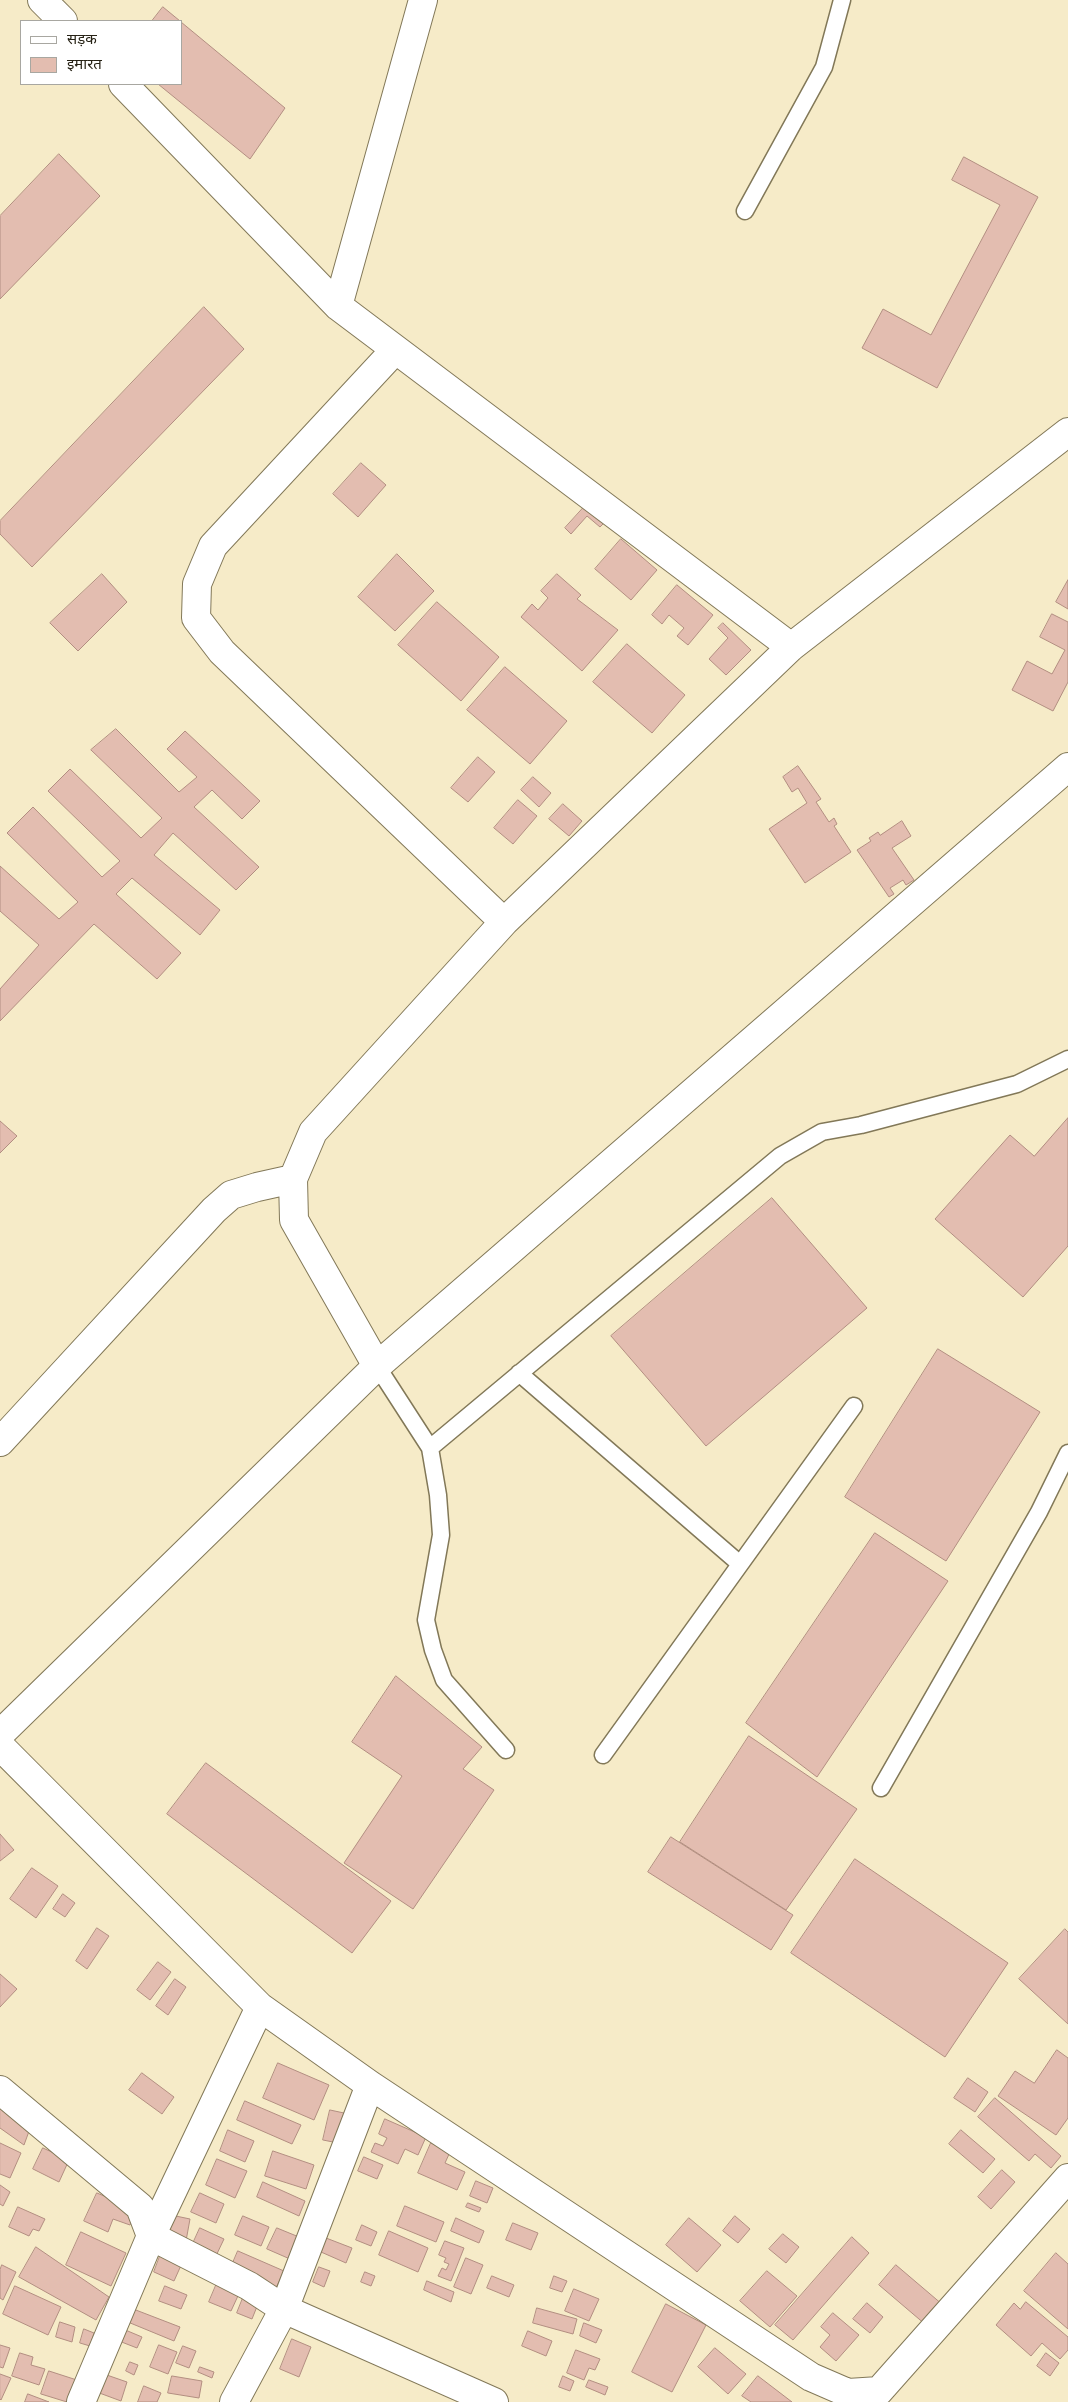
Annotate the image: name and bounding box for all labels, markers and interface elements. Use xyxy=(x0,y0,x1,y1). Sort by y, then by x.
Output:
legend xyxy=(20,20,182,85)
text: सड़क xyxy=(67,29,97,47)
text: इमारत xyxy=(67,54,102,72)

